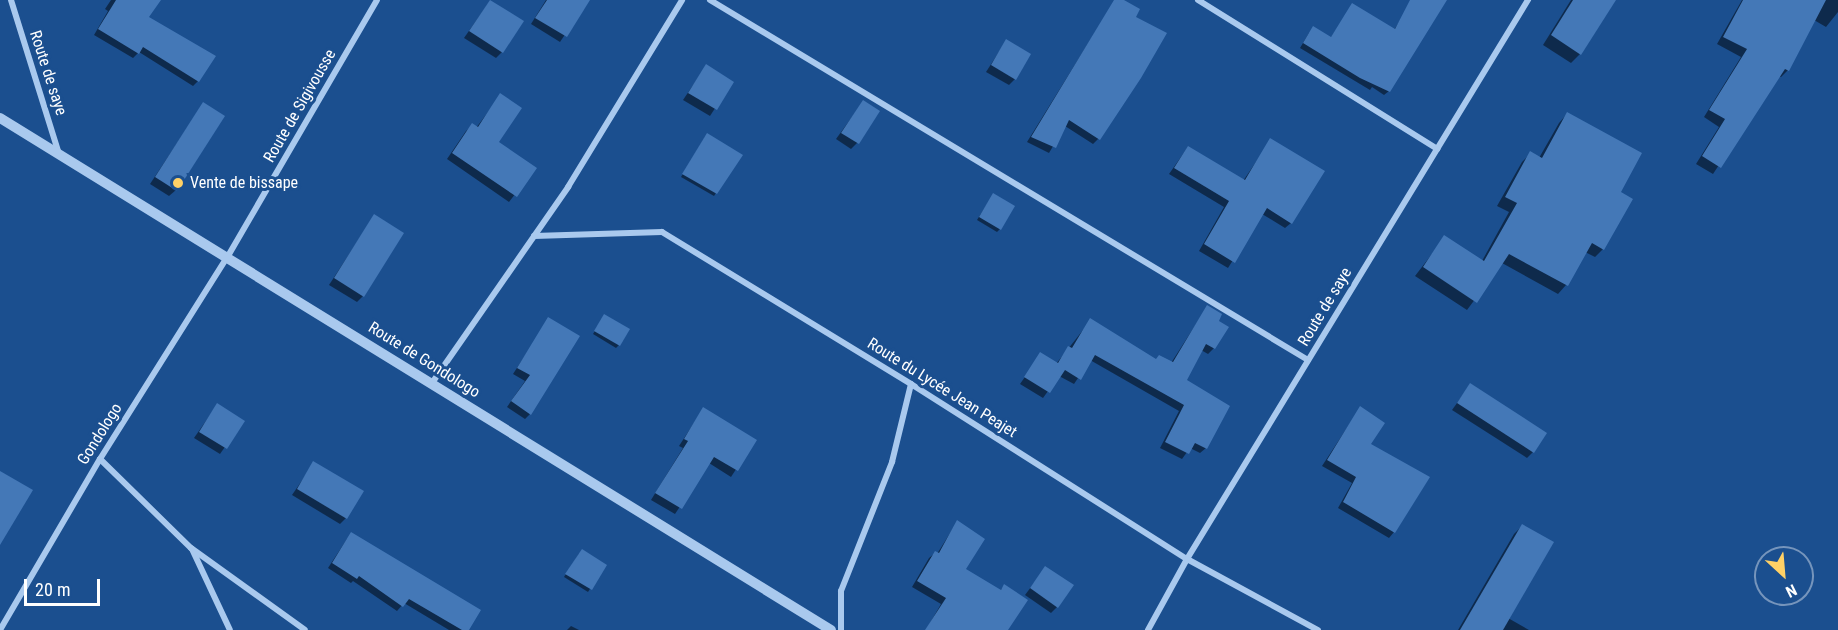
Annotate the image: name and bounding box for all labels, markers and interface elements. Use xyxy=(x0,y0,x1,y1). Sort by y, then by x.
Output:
street label: Route de saye xyxy=(25,28,71,118)
street label: Route de Sigivousse xyxy=(260,46,340,166)
place label: Vente de bissape xyxy=(190,173,298,193)
marker: Vente de bissape xyxy=(171,176,185,190)
street label: Route de saye xyxy=(1294,264,1356,350)
street label: Route de Gondologo xyxy=(365,318,483,402)
street label: Route du Lycée Jean Peajet xyxy=(864,334,1020,442)
street label: Gondologo xyxy=(74,400,126,468)
north arrow xyxy=(1754,546,1814,606)
scale bar xyxy=(27,567,104,605)
text: 20 m xyxy=(35,579,70,600)
text: N xyxy=(1783,580,1800,602)

